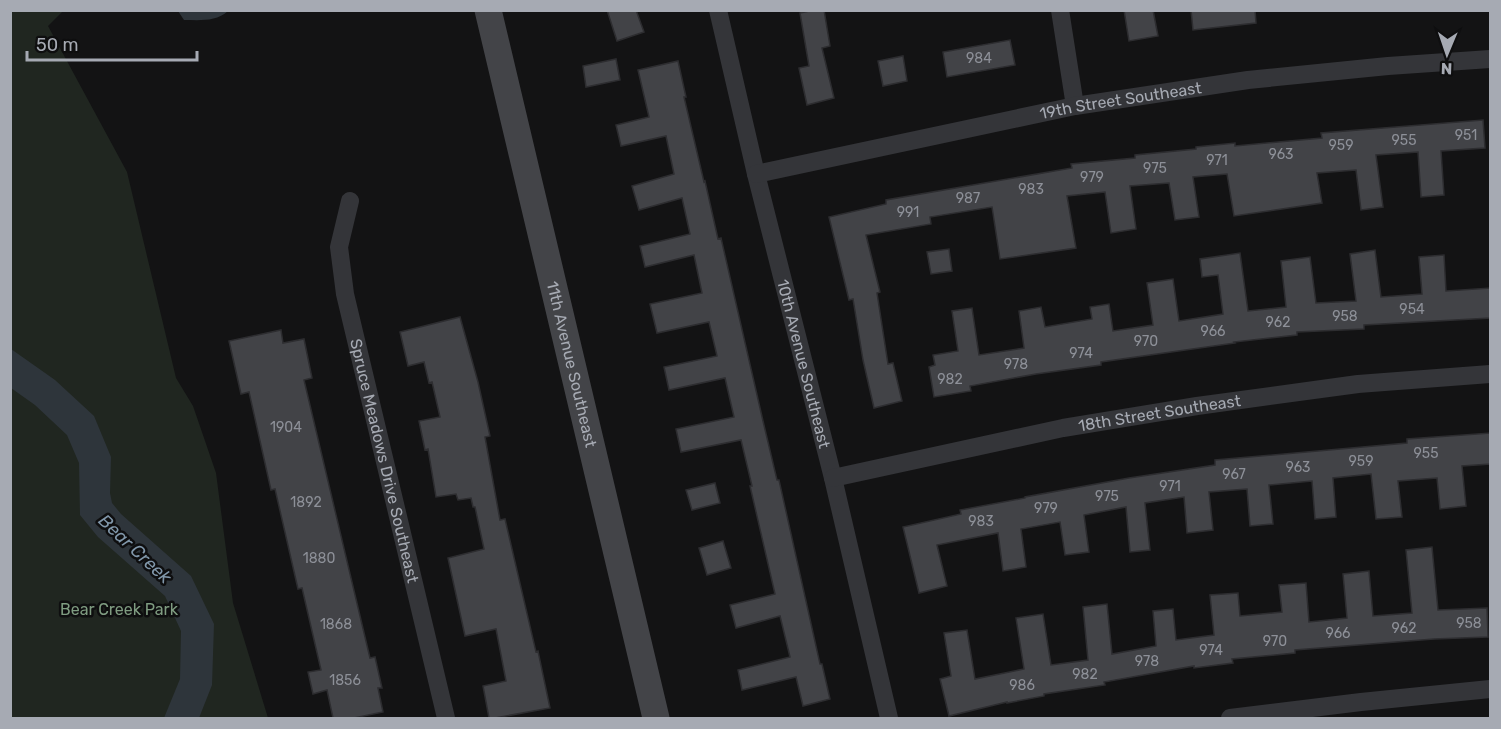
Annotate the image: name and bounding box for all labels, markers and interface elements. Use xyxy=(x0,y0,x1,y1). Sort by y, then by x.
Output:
scale bar xyxy=(27,24,196,62)
north arrow xyxy=(1417,24,1477,84)
text: 50 m xyxy=(36,34,79,56)
house number: 984 xyxy=(966,50,992,67)
text: N xyxy=(1440,59,1453,78)
street label: 19th Street Southeast xyxy=(1038,78,1203,123)
house number: 951 xyxy=(1455,127,1477,144)
house number: 955 xyxy=(1392,132,1416,149)
house number: 959 xyxy=(1329,137,1353,154)
house number: 963 xyxy=(1268,146,1294,163)
house number: 971 xyxy=(1206,152,1228,169)
house number: 975 xyxy=(1143,160,1167,177)
house number: 979 xyxy=(1080,169,1104,186)
house number: 983 xyxy=(1018,181,1044,198)
house number: 987 xyxy=(956,190,980,207)
house number: 991 xyxy=(897,204,919,221)
street label: 10th Avenue Southeast xyxy=(773,277,834,450)
street label: 11th Avenue Southeast xyxy=(543,279,600,449)
house number: 954 xyxy=(1399,301,1425,318)
house number: 958 xyxy=(1332,308,1358,325)
house number: 962 xyxy=(1266,314,1290,331)
house number: 966 xyxy=(1200,323,1226,340)
house number: 970 xyxy=(1134,333,1158,350)
street label: Spruce Meadows Drive Southeast xyxy=(346,337,422,585)
house number: 974 xyxy=(1069,345,1093,362)
house number: 978 xyxy=(1004,356,1028,373)
house number: 982 xyxy=(937,371,963,388)
street label: 18th Street Southeast xyxy=(1077,391,1242,435)
house number: 1904 xyxy=(270,419,302,436)
house number: 955 xyxy=(1414,445,1438,462)
house number: 959 xyxy=(1349,453,1373,470)
house number: 963 xyxy=(1285,459,1311,476)
house number: 967 xyxy=(1222,466,1246,483)
house number: 971 xyxy=(1159,478,1181,495)
house number: 975 xyxy=(1095,488,1119,505)
house number: 1892 xyxy=(290,494,322,511)
house number: 979 xyxy=(1034,500,1058,517)
water label: Bear Creek xyxy=(94,510,177,589)
house number: 983 xyxy=(968,513,994,530)
house number: 1880 xyxy=(303,550,335,567)
park label: Bear Creek Park xyxy=(60,600,179,619)
house number: 958 xyxy=(1456,615,1482,632)
house number: 1868 xyxy=(320,616,352,633)
house number: 962 xyxy=(1392,620,1416,637)
house number: 966 xyxy=(1325,625,1351,642)
house number: 970 xyxy=(1263,633,1287,650)
house number: 974 xyxy=(1199,642,1223,659)
house number: 978 xyxy=(1135,653,1159,670)
house number: 982 xyxy=(1072,666,1098,683)
house number: 1856 xyxy=(329,672,361,689)
house number: 986 xyxy=(1009,677,1035,694)

